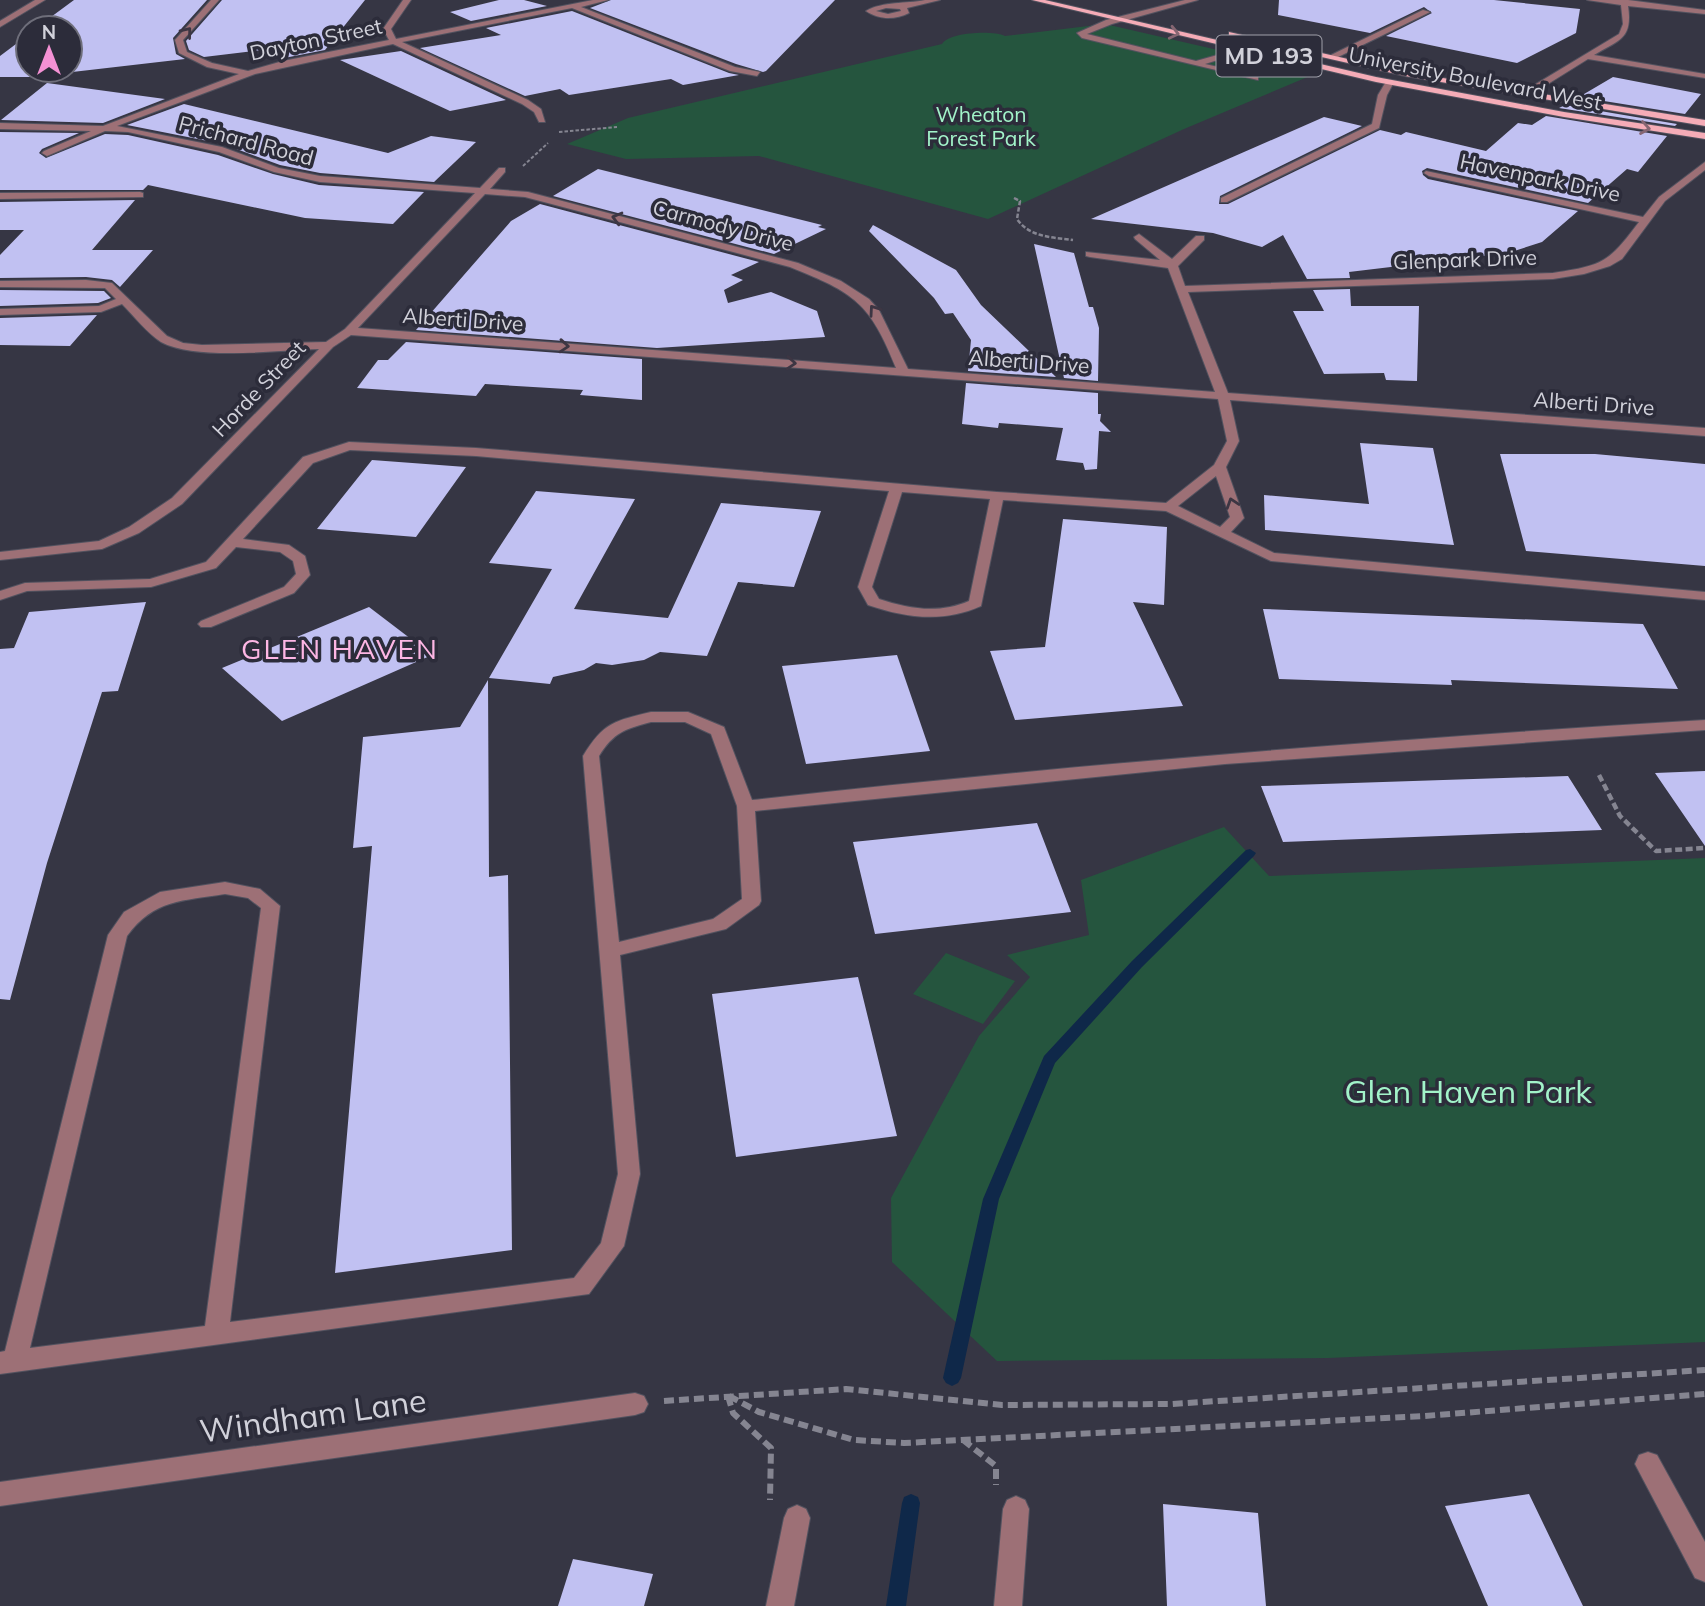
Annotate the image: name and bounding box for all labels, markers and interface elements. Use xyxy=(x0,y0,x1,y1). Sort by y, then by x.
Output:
street label: Dayton Street xyxy=(247,12,384,66)
north arrow xyxy=(14,14,84,84)
text: N xyxy=(42,20,56,44)
one-way arrow xyxy=(1167,24,1179,39)
one-way arrow xyxy=(178,27,191,40)
road number: MD 193 xyxy=(1216,36,1322,76)
street label: University Boulevard West xyxy=(1347,41,1604,115)
park label: Wheaton Forest Park xyxy=(926,101,1036,151)
street label: Prichard Road xyxy=(176,110,316,171)
one-way arrow xyxy=(1639,120,1650,135)
street label: Havenpark Drive xyxy=(1458,147,1623,207)
street label: Carmody Drive xyxy=(650,194,796,256)
one-way arrow xyxy=(611,212,623,226)
street label: Glenpark Drive xyxy=(1393,243,1537,275)
street label: Alberti Drive xyxy=(402,302,524,336)
one-way arrow xyxy=(870,305,882,318)
street label: Horde Street xyxy=(206,335,310,442)
one-way arrow xyxy=(559,339,570,354)
street label: Alberti Drive xyxy=(968,344,1090,378)
one-way arrow xyxy=(786,355,797,370)
street label: Alberti Drive xyxy=(1533,386,1655,420)
one-way arrow xyxy=(1226,497,1241,509)
district label: GLEN HAVEN xyxy=(241,631,439,666)
park label: Glen Haven Park xyxy=(1344,1071,1592,1111)
street label: Windham Lane xyxy=(197,1379,429,1451)

